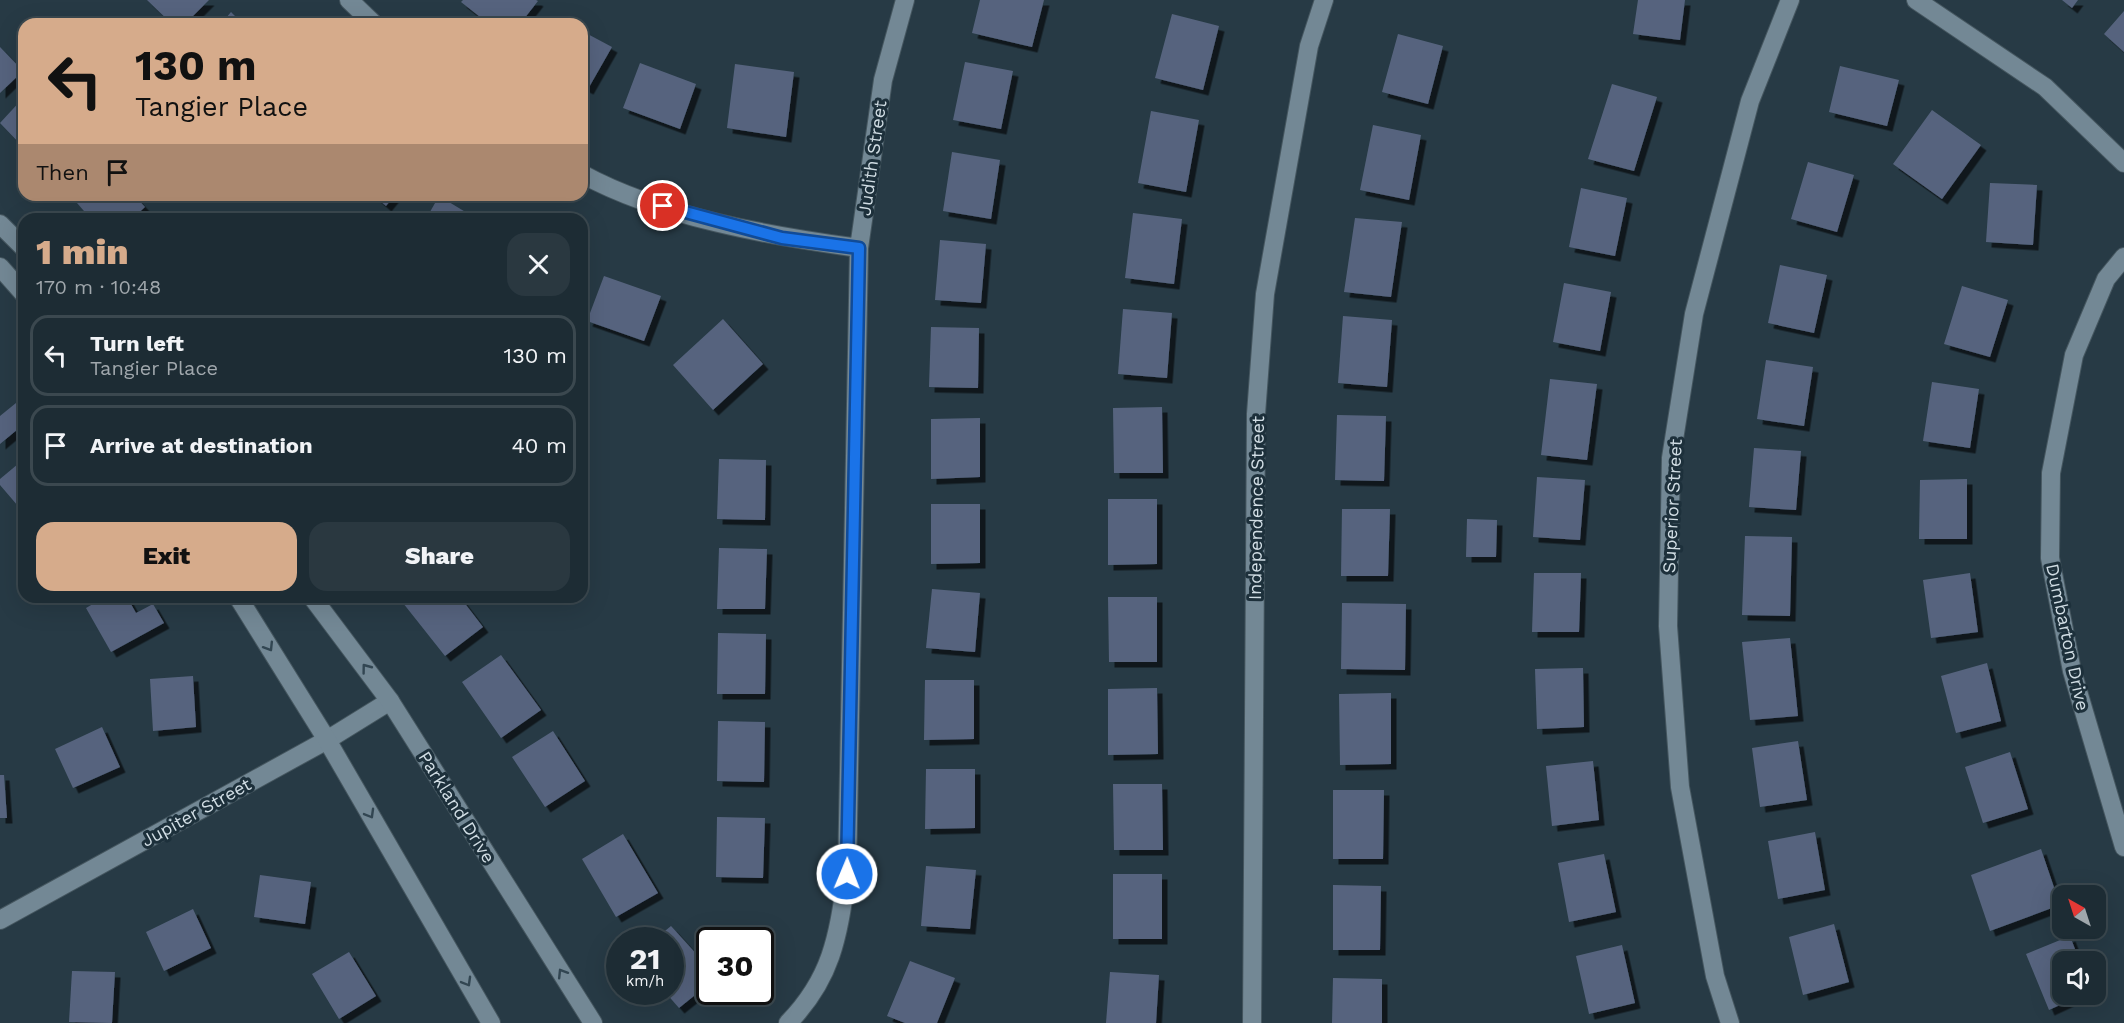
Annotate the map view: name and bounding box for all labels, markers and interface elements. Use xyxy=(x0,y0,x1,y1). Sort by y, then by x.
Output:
text: 130 m xyxy=(135,41,257,90)
icon: left xyxy=(36,42,114,120)
text: Tangier Place xyxy=(135,91,308,123)
street label: Judith Street xyxy=(854,99,891,217)
icon: arrive xyxy=(101,156,134,189)
text: Then xyxy=(36,160,89,185)
pin xyxy=(637,180,688,231)
icon: arrive xyxy=(646,189,679,222)
text: 1 min xyxy=(36,231,129,273)
button: close xyxy=(507,233,570,296)
text: 170 m · 10:48 xyxy=(36,275,161,299)
text: Turn left xyxy=(90,331,184,356)
icon: left xyxy=(39,339,72,372)
text: 130 m xyxy=(503,343,567,368)
text: Tangier Place xyxy=(90,356,218,380)
street label: Independence Street xyxy=(1244,415,1268,600)
icon: arrive xyxy=(39,429,72,462)
text: Arrive at destination xyxy=(90,433,313,458)
text: 40 m xyxy=(511,433,567,458)
street label: Superior Street xyxy=(1658,438,1686,574)
button: Exit xyxy=(36,522,297,591)
button: Share xyxy=(309,522,570,591)
street label: Dumbarton Drive xyxy=(2042,562,2094,712)
one-way arrow xyxy=(262,640,273,651)
one-way arrow xyxy=(362,664,373,675)
street label: Parkland Drive xyxy=(414,747,500,867)
street label: Jupiter Street xyxy=(137,773,255,851)
one-way arrow xyxy=(362,807,374,818)
position arrow xyxy=(815,842,879,906)
north arrow xyxy=(2052,885,2106,939)
map controls xyxy=(2052,885,2106,1005)
speed limit sign: 30 xyxy=(696,927,774,1005)
text: 21 xyxy=(630,941,660,976)
button: sound xyxy=(2052,951,2106,1005)
one-way arrow xyxy=(558,969,569,980)
text: km/h xyxy=(626,972,664,990)
one-way arrow xyxy=(460,976,472,986)

